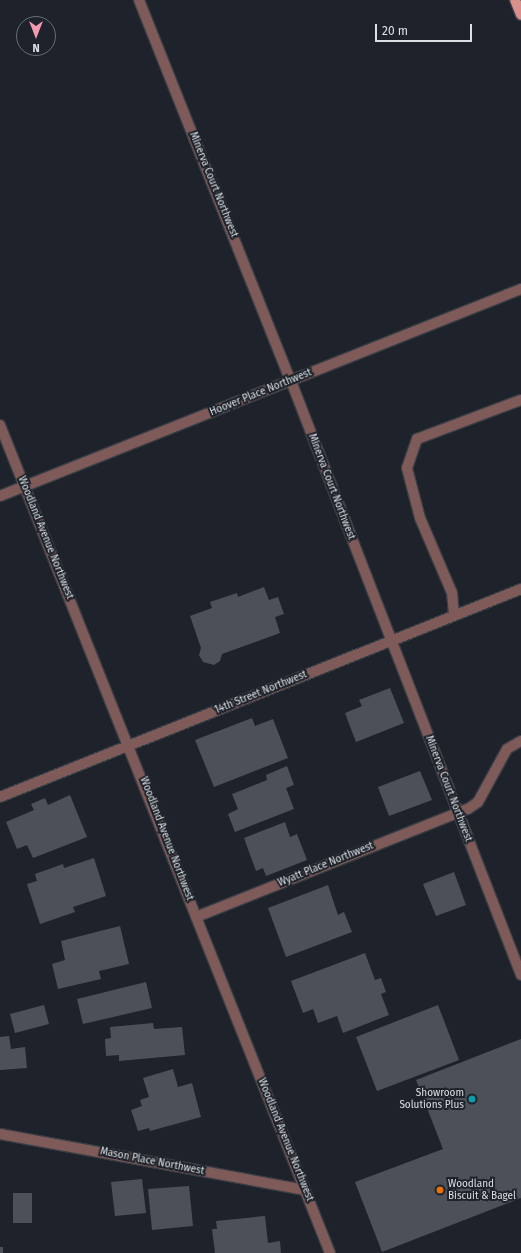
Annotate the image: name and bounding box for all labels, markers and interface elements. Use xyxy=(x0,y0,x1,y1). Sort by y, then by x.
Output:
north arrow xyxy=(16,16,56,56)
scale bar xyxy=(377,16,474,42)
text: 20 m xyxy=(382,24,408,38)
text: N xyxy=(32,41,40,54)
street label: Minerva Court Northwest xyxy=(186,131,240,239)
street label: Hoover Place Northwest xyxy=(208,367,314,419)
street label: Minerva Court Northwest xyxy=(305,432,357,542)
street label: Woodland Avenue Northwest xyxy=(15,475,75,601)
street label: 14th Street Northwest xyxy=(213,669,309,717)
street label: Minerva Court Northwest xyxy=(422,734,474,844)
street label: Woodland Avenue Northwest xyxy=(137,776,195,902)
street label: Wyatt Place Northwest xyxy=(276,840,376,890)
street label: Woodland Avenue Northwest xyxy=(255,1077,315,1203)
place label: Showroom Solutions Plus xyxy=(399,1087,464,1110)
marker: Showroom Solutions Plus xyxy=(467,1094,477,1104)
street label: Mason Place Northwest xyxy=(99,1146,205,1178)
place label: Woodland Biscuit & Bagel xyxy=(448,1178,516,1202)
marker: Woodland Biscuit & Bagel xyxy=(435,1185,445,1195)

